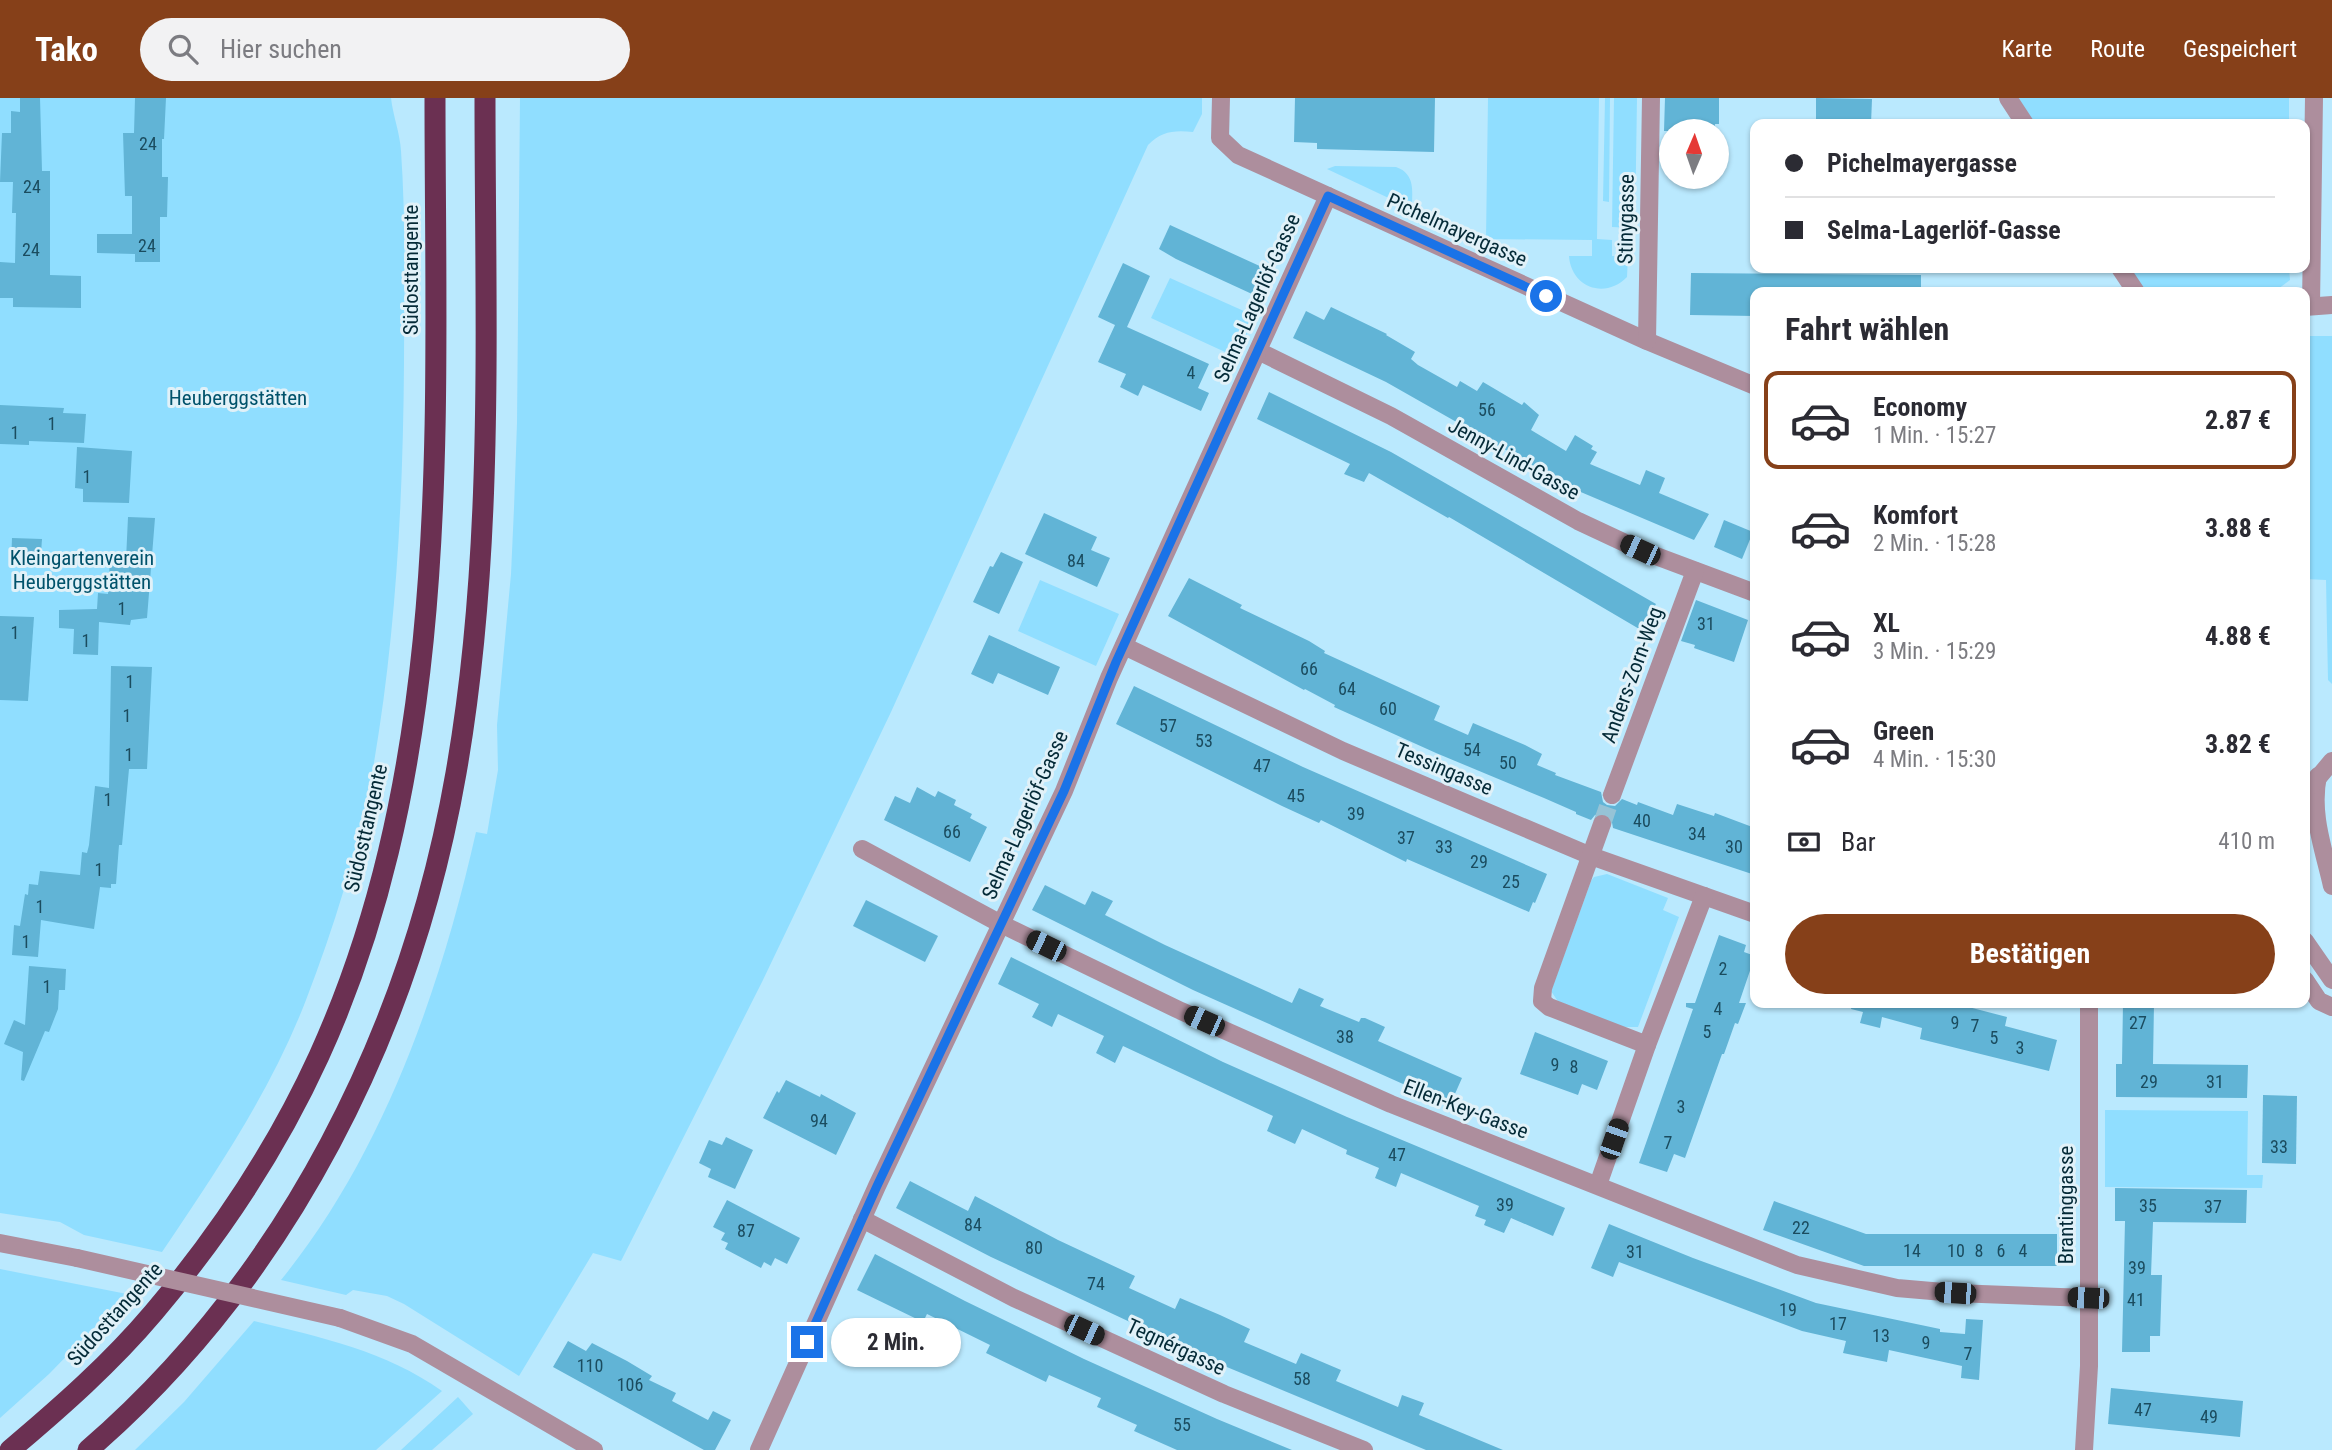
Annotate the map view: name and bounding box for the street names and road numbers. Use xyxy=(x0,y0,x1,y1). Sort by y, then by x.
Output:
street label: Stinygasse xyxy=(1613,174,1639,264)
street label: Pichelmayergasse xyxy=(1383,188,1531,272)
street label: Südosttangente xyxy=(399,205,423,335)
street label: Selma-Lagerlöf-Gasse xyxy=(1209,210,1305,386)
street label: Jenny-Lind-Gasse xyxy=(1444,413,1584,505)
street label: Anders-Zorn-Weg xyxy=(1596,604,1668,746)
street label: Selma-Lagerlöf-Gasse xyxy=(977,727,1073,903)
street label: Tessingasse xyxy=(1392,738,1496,800)
street label: Südosttangente xyxy=(340,761,392,894)
street label: Ellen-Key-Gasse xyxy=(1400,1074,1532,1144)
street label: Brantinggasse xyxy=(2054,1146,2078,1264)
street label: Südosttangente xyxy=(62,1257,168,1371)
street label: Tegnérgasse xyxy=(1123,1314,1229,1380)

